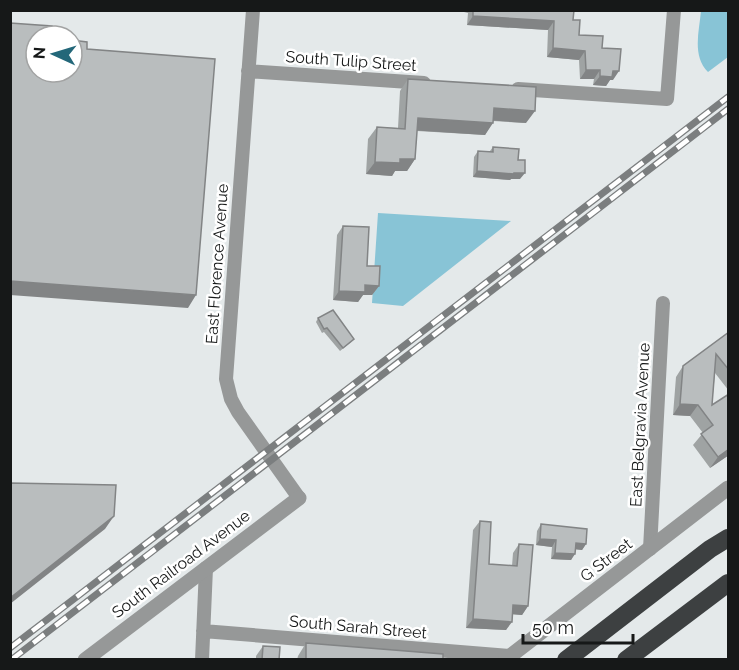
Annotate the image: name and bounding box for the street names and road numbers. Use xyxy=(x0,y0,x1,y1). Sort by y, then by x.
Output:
street label: South Tulip Street xyxy=(285,47,418,75)
street label: East Florence Avenue xyxy=(202,183,232,345)
street label: East Belgravia Avenue xyxy=(626,342,654,508)
street label: South Railroad Avenue xyxy=(108,506,254,622)
street label: G Street xyxy=(576,534,636,586)
street label: South Sarah Street xyxy=(288,612,428,643)

